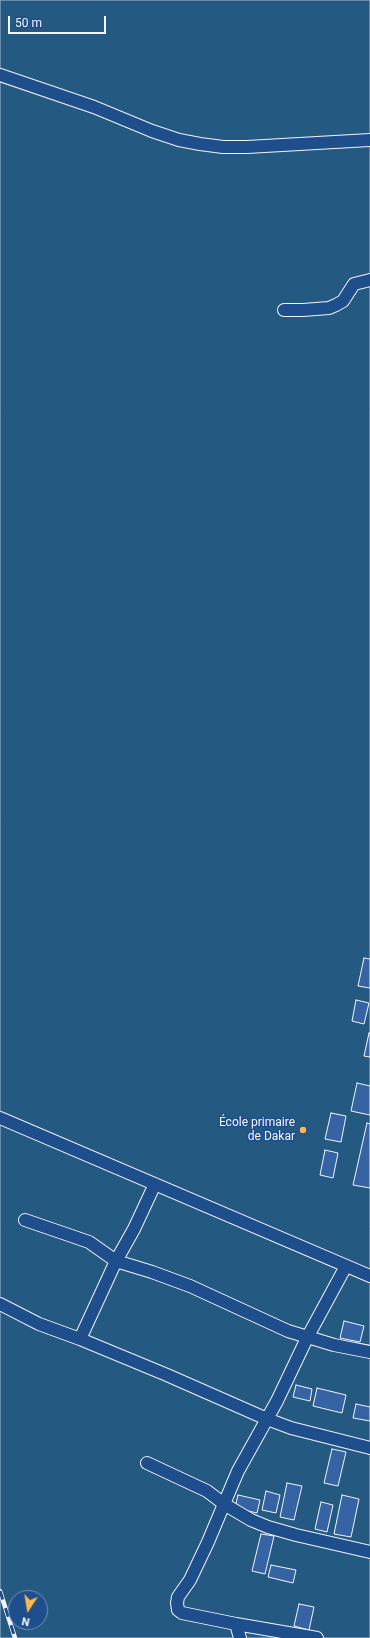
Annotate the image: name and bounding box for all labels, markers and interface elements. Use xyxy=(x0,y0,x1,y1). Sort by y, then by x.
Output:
scale bar xyxy=(10,8,108,34)
text: 50 m xyxy=(15,16,42,30)
place label: École primaire de Dakar xyxy=(219,1116,295,1144)
marker: École primaire de Dakar xyxy=(298,1125,308,1135)
north arrow xyxy=(8,1590,48,1630)
text: N xyxy=(20,1614,31,1628)

